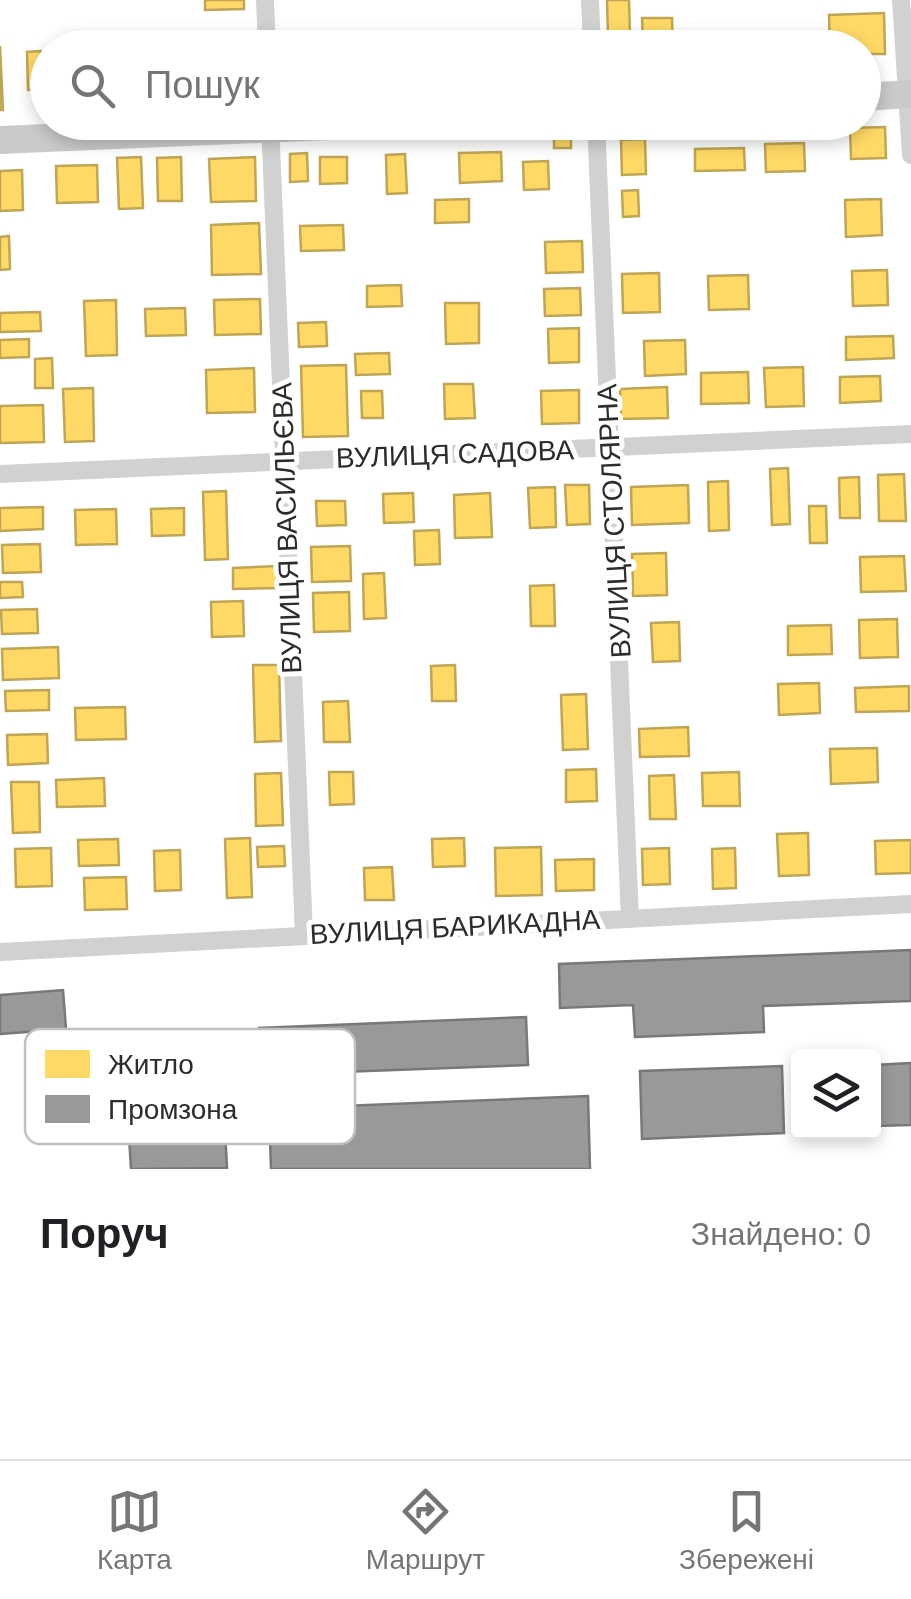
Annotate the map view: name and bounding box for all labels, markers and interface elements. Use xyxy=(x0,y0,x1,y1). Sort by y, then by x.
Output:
search box xyxy=(30,30,881,140)
icon: search xyxy=(65,58,120,113)
text: Пошук xyxy=(145,64,260,106)
street label: ВУЛИЦЯ ВАСИЛЬЄВА xyxy=(266,382,308,674)
street label: ВУЛИЦЯ СТОЛЯРНА xyxy=(591,383,637,659)
street label: ВУЛИЦЯ САДОВА xyxy=(335,434,575,474)
street label: ВУЛИЦЯ БАРИКАДНА xyxy=(309,904,601,950)
legend xyxy=(25,1029,355,1144)
text: Житло xyxy=(108,1049,194,1080)
map controls xyxy=(791,1049,881,1139)
button: layers xyxy=(791,1049,881,1139)
text: Промзона xyxy=(108,1094,238,1125)
text: Поруч xyxy=(40,1210,169,1257)
text: Знайдено: 0 xyxy=(691,1216,871,1252)
tab: Карта xyxy=(97,1484,172,1576)
tab: Маршрут xyxy=(366,1484,485,1576)
tab: Збережені xyxy=(679,1484,814,1576)

